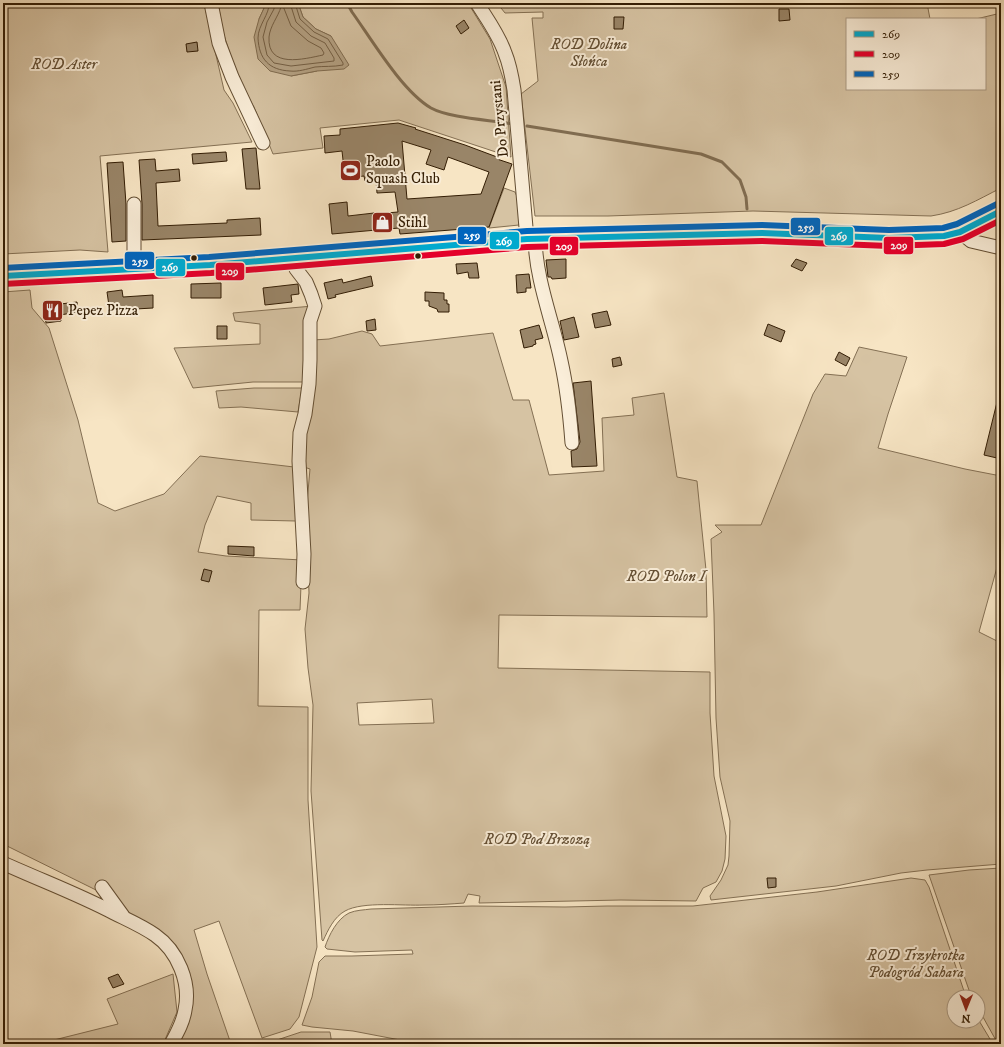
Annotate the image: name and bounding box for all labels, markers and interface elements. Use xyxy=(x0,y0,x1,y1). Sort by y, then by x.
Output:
legend xyxy=(846,18,986,90)
text: 269 xyxy=(882,27,900,42)
park label: ROD Dolina Słońca xyxy=(550,35,627,71)
text: 209 xyxy=(882,47,900,62)
park label: ROD Aster xyxy=(30,55,98,74)
text: 259 xyxy=(882,67,900,82)
street label: Do Przystani xyxy=(486,79,513,158)
place label: Paolo Squash Club xyxy=(366,152,440,188)
sports icon: Paolo Squash Club xyxy=(338,157,364,183)
shop icon: Stihl xyxy=(370,209,396,235)
place label: Stihl xyxy=(398,213,427,232)
line badge: 259 xyxy=(790,217,821,236)
text: 259 xyxy=(798,221,815,235)
line badge: 259 xyxy=(457,226,487,245)
line badge: 269 xyxy=(824,226,854,246)
text: 259 xyxy=(464,229,481,243)
text: 269 xyxy=(831,230,848,244)
line badge: 269 xyxy=(489,231,520,250)
text: 269 xyxy=(496,235,513,249)
line badge: 209 xyxy=(549,236,579,256)
line badge: 209 xyxy=(883,236,914,255)
text: 209 xyxy=(891,239,908,253)
text: 209 xyxy=(556,240,573,254)
line badge: 259 xyxy=(124,251,155,270)
unlabelled marker xyxy=(413,251,423,261)
unlabelled marker xyxy=(189,253,199,263)
text: 259 xyxy=(132,255,149,269)
line badge: 269 xyxy=(155,258,186,277)
text: 269 xyxy=(162,261,179,275)
line badge: 209 xyxy=(215,262,245,281)
text: 209 xyxy=(222,265,239,279)
restaurant icon: Pepez Pizza xyxy=(39,297,65,323)
place label: Pepez Pizza xyxy=(68,301,139,320)
park label: ROD Polon I xyxy=(626,567,708,586)
park label: ROD Pod Brzozą xyxy=(483,830,590,849)
park label: ROD Trzykrotka Podogród Sahara xyxy=(866,946,965,982)
north arrow xyxy=(946,989,986,1029)
text: N xyxy=(961,1011,970,1025)

